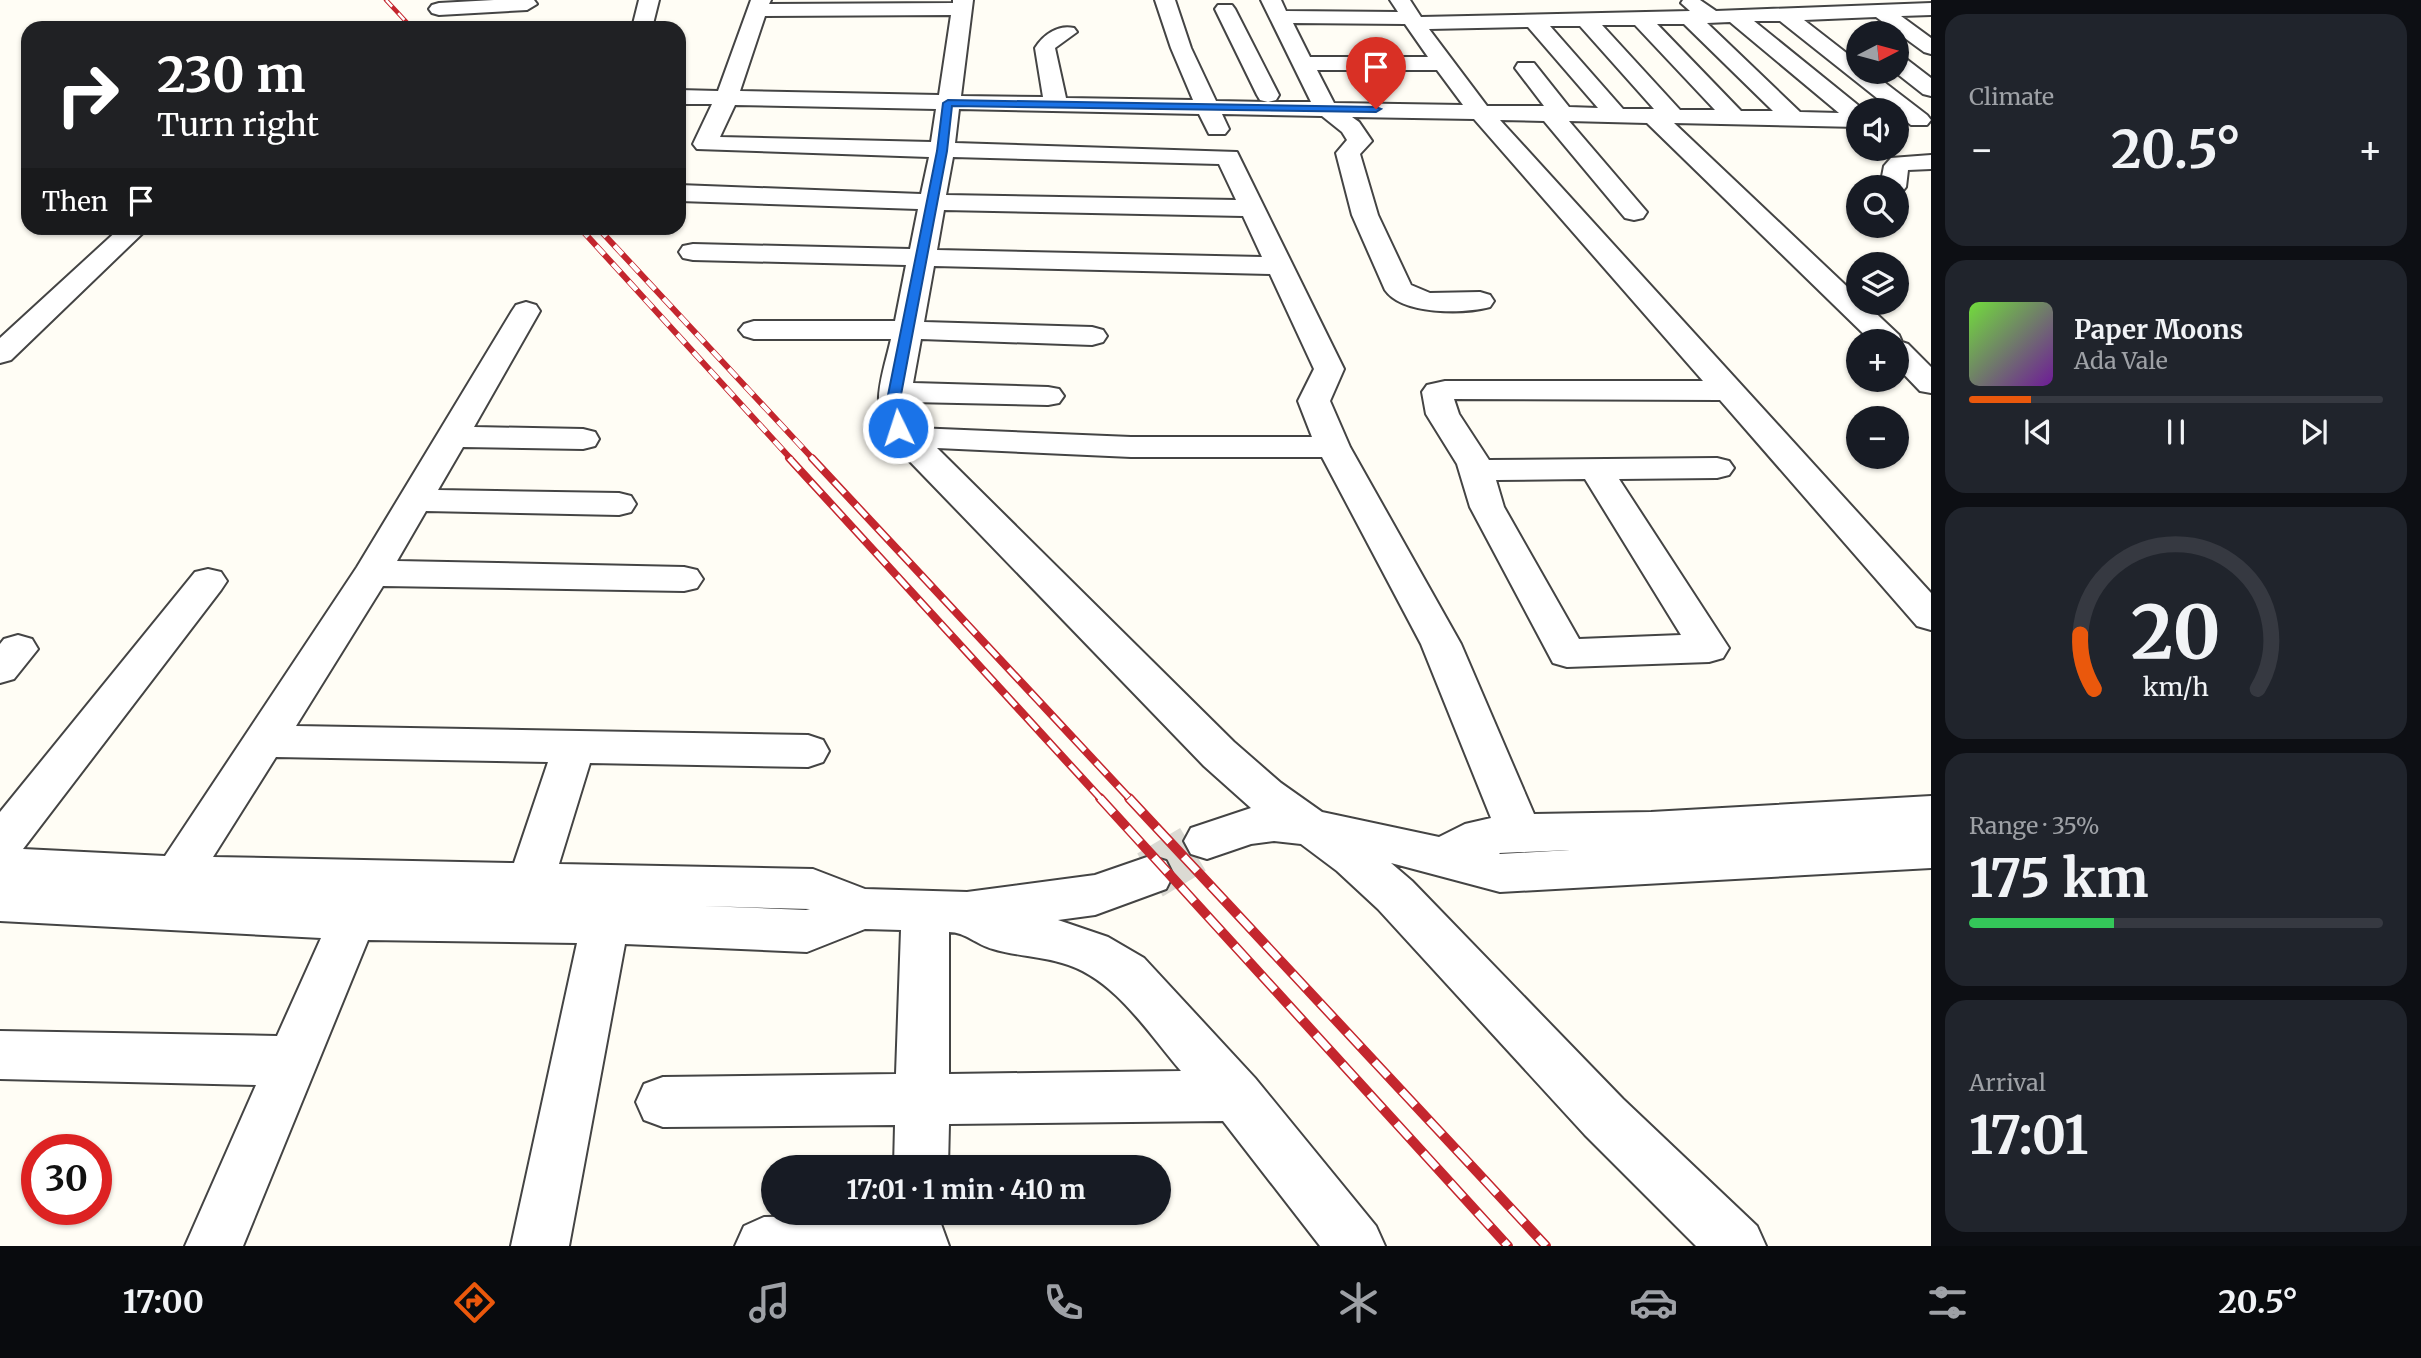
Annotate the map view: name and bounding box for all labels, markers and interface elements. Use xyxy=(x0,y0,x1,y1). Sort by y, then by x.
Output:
north arrow xyxy=(1846,21,1909,84)
map controls xyxy=(1846,21,1909,469)
pin xyxy=(1346,37,1406,109)
text: 230 m xyxy=(157,44,305,105)
icon: arrive xyxy=(1357,48,1395,86)
icon: right xyxy=(42,49,133,140)
text: Climate xyxy=(1969,82,2054,111)
button: sound xyxy=(1846,98,1909,161)
text: Turn right xyxy=(157,105,319,145)
text: 20.5° xyxy=(2111,117,2241,182)
text: − xyxy=(1969,126,1994,173)
text: + xyxy=(2358,126,2383,173)
button: search xyxy=(1846,175,1909,238)
icon: arrive xyxy=(122,182,160,220)
text: Then xyxy=(42,185,108,218)
button: layers xyxy=(1846,252,1909,315)
text: Paper Moons xyxy=(2074,313,2243,346)
button: + xyxy=(1846,329,1909,392)
text: Ada Vale xyxy=(2074,346,2168,375)
position arrow xyxy=(861,391,935,465)
button: − xyxy=(1846,406,1909,469)
icon: previous xyxy=(2019,413,2057,451)
icon: pause xyxy=(2157,413,2195,451)
icon: next xyxy=(2295,413,2333,451)
text: 20 xyxy=(2131,587,2221,679)
text: km/h xyxy=(2143,671,2209,703)
text: Range · 35% xyxy=(1969,811,2100,840)
text: 175 km xyxy=(1969,846,2148,911)
text: Arrival xyxy=(1969,1068,2046,1097)
text: 17:01 xyxy=(1969,1103,2088,1168)
speed limit sign: 30 xyxy=(21,1134,112,1225)
text: 17:01 · 1 min · 410 m xyxy=(846,1173,1086,1206)
icon: directions xyxy=(450,1278,499,1327)
icon: music xyxy=(745,1278,794,1327)
icon: phone xyxy=(1039,1278,1088,1327)
icon: climate xyxy=(1334,1278,1383,1327)
icon: car xyxy=(1629,1278,1678,1327)
icon: filters xyxy=(1923,1278,1972,1327)
text: 17:00 xyxy=(123,1282,204,1322)
text: 20.5° xyxy=(2218,1282,2298,1322)

